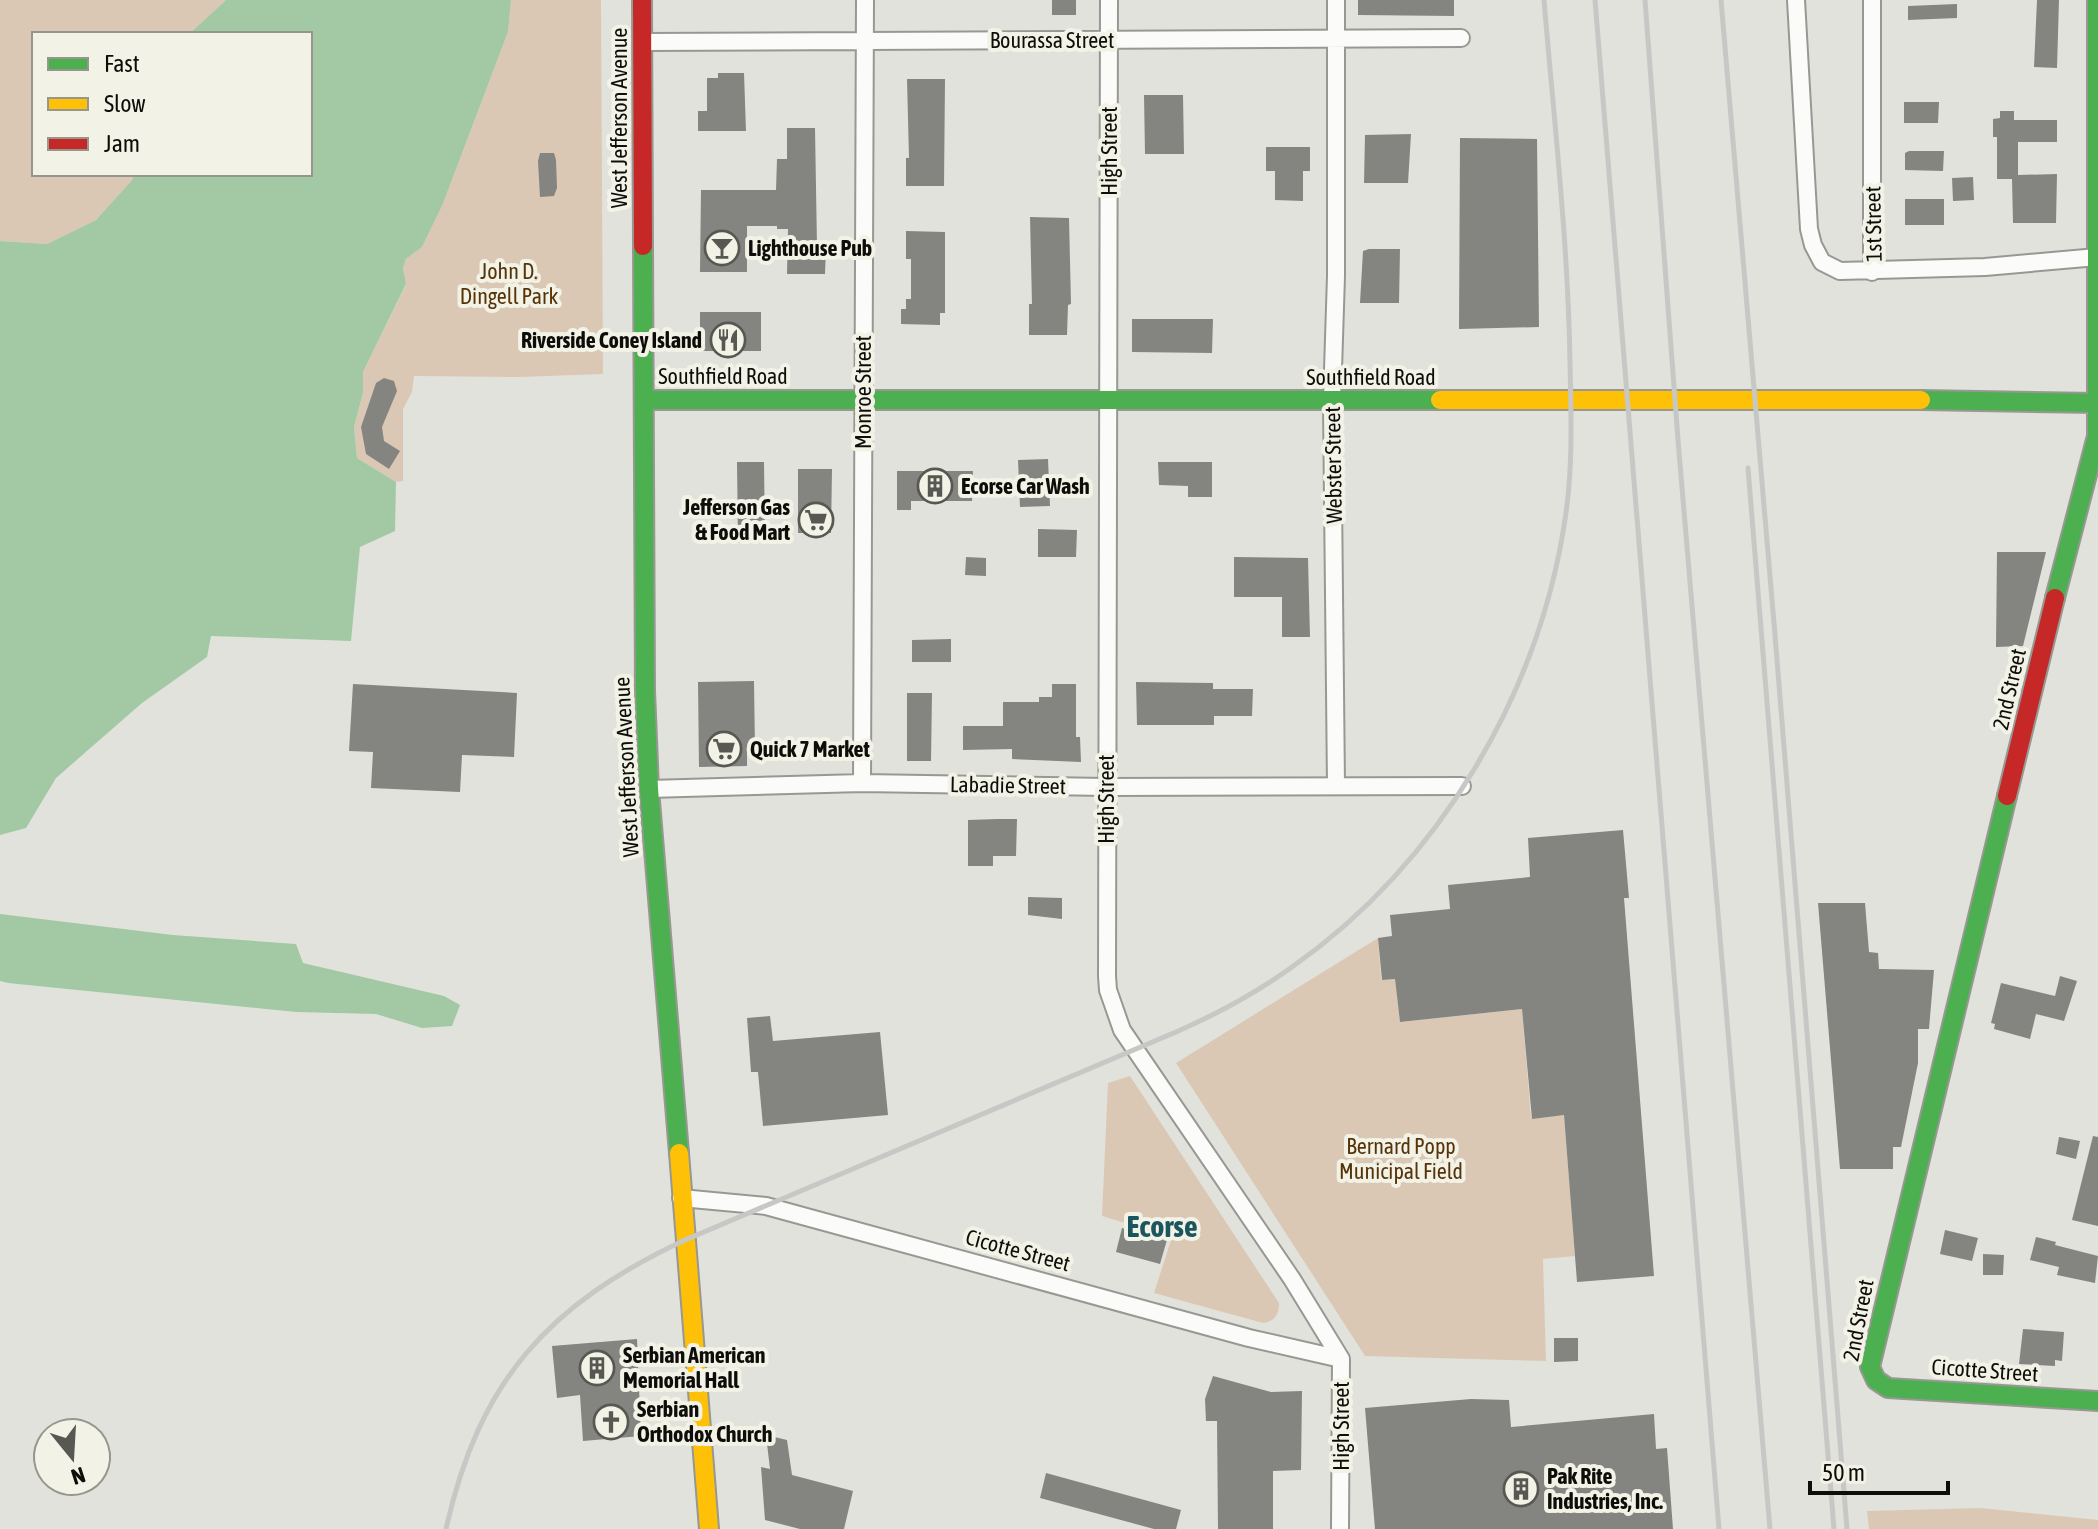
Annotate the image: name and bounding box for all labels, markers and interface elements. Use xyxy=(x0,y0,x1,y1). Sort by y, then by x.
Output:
street label: Bourassa Street xyxy=(990,27,1114,53)
street label: West Jefferson Avenue xyxy=(606,28,632,208)
legend xyxy=(32,32,312,176)
text: Fast xyxy=(104,50,140,77)
text: Slow xyxy=(104,90,146,117)
street label: High Street xyxy=(1096,106,1122,196)
text: Jam xyxy=(104,130,140,157)
street label: 1st Street xyxy=(1859,186,1887,262)
bar icon: Lighthouse Pub xyxy=(703,229,741,267)
place label: Lighthouse Pub xyxy=(748,235,872,261)
park label: John D. Dingell Park xyxy=(460,258,559,309)
restaurant icon: Riverside Coney Island xyxy=(709,321,747,359)
place label: Riverside Coney Island xyxy=(521,327,702,353)
street label: Monroe Street xyxy=(850,335,876,449)
street label: Southfield Road xyxy=(658,363,788,389)
street label: Southfield Road xyxy=(1306,364,1436,390)
street label: Webster Street xyxy=(1319,406,1347,524)
building icon: Ecorse Car Wash xyxy=(916,467,954,505)
place label: Ecorse Car Wash xyxy=(961,473,1090,499)
place label: Jefferson Gas & Food Mart xyxy=(682,494,791,545)
supermarket icon: Jefferson Gas & Food Mart xyxy=(797,501,835,539)
street label: 2nd Street xyxy=(1987,646,2031,732)
street label: West Jefferson Avenue xyxy=(608,676,644,858)
supermarket icon: Quick 7 Market xyxy=(705,730,743,768)
place label: Quick 7 Market xyxy=(750,736,870,762)
street label: High Street xyxy=(1093,754,1119,844)
street label: Labadie Street xyxy=(950,771,1066,799)
park label: Bernard Popp Municipal Field xyxy=(1339,1133,1463,1184)
district label: Ecorse xyxy=(1126,1209,1198,1243)
street label: Cicotte Street xyxy=(963,1224,1073,1276)
street label: 2nd Street xyxy=(1837,1277,1879,1363)
place label: Serbian American Memorial Hall xyxy=(623,1342,765,1393)
building icon: Serbian American Memorial Hall xyxy=(578,1349,616,1387)
street label: Cicotte Street xyxy=(1931,1353,2039,1387)
street label: High Street xyxy=(1328,1381,1354,1471)
place label: Serbian Orthodox Church xyxy=(637,1396,772,1447)
church icon: Serbian Orthodox Church xyxy=(592,1403,630,1441)
north arrow xyxy=(32,1417,112,1497)
scale bar xyxy=(1810,1445,1948,1495)
text: 50 m xyxy=(1822,1459,1865,1486)
text: N xyxy=(68,1462,88,1490)
place label: Pak Rite Industries, Inc. xyxy=(1547,1463,1663,1514)
building icon: Pak Rite Industries, Inc. xyxy=(1502,1470,1540,1508)

